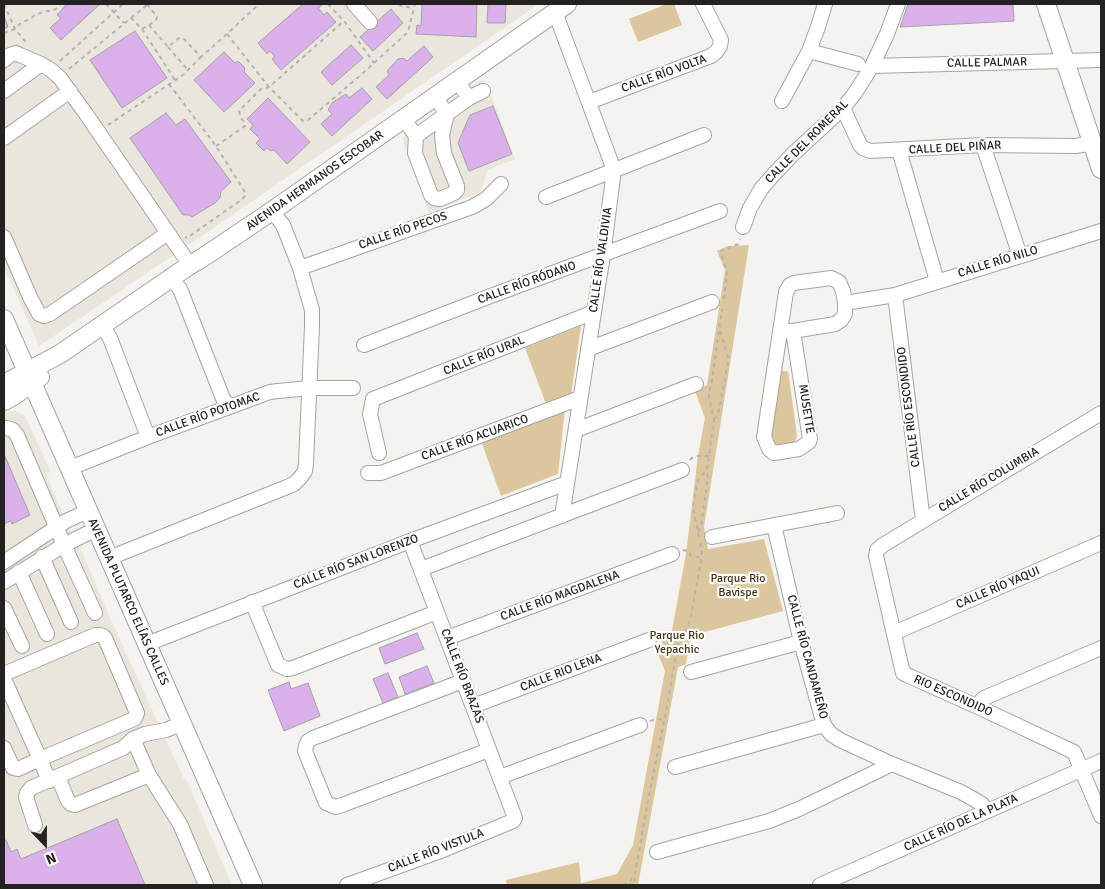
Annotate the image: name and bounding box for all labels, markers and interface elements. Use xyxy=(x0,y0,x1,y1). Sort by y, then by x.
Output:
street label: CALLE RÍO VOLTA xyxy=(619,52,709,96)
street label: CALLE PALMAR xyxy=(947,55,1027,71)
street label: CALLE DEL ROMERAL xyxy=(762,97,852,187)
street label: AVENIDA HERMANOS ESCOBAR xyxy=(244,128,386,234)
street label: CALLE DEL PIÑAR xyxy=(908,138,1002,158)
street label: CALLE RÍO VALDIVIA xyxy=(586,206,616,314)
street label: CALLE RÍO PECOS xyxy=(357,209,449,253)
street label: CALLE RÍO NILO xyxy=(956,243,1040,281)
street label: CALLE RÍO RÓDANO xyxy=(476,259,578,307)
street label: CALLE RÍO URAL xyxy=(441,333,527,379)
street label: CALLE RÍO ESCONDIDO xyxy=(894,346,924,468)
street label: MUSETTE xyxy=(795,383,817,435)
street label: CALLE RÍO POTOMAC xyxy=(154,390,262,440)
street label: CALLE RÍO ACUARICO xyxy=(419,412,531,464)
street label: CALLE RÍO COLUMBIA xyxy=(936,444,1042,516)
street label: AVENIDA PLUTARCO ELÍAS CALLES xyxy=(85,516,171,688)
street label: CALLE RÍO SAN LORENZO xyxy=(291,531,421,593)
street label: CALLE RÍO YAQUI xyxy=(954,564,1042,612)
street label: CALLE RÍO MAGDALENA xyxy=(499,568,621,624)
park label: Parque Rio Bavispe xyxy=(710,572,766,600)
street label: CALLE RÍO CANDAMEÑO xyxy=(784,593,830,721)
street label: CALLE RÍO BRAZAS xyxy=(437,627,487,725)
park label: Parque Rio Yepachic xyxy=(649,629,705,657)
street label: CALLE RIO LENA xyxy=(518,651,604,695)
street label: RIO ESCONDIDO xyxy=(911,672,995,720)
street label: CALLE RÍO DE LA PLATA xyxy=(902,791,1020,855)
north arrow xyxy=(20,819,70,869)
street label: CALLE RÍO VISTULA xyxy=(386,826,486,876)
text: N xyxy=(43,849,59,868)

